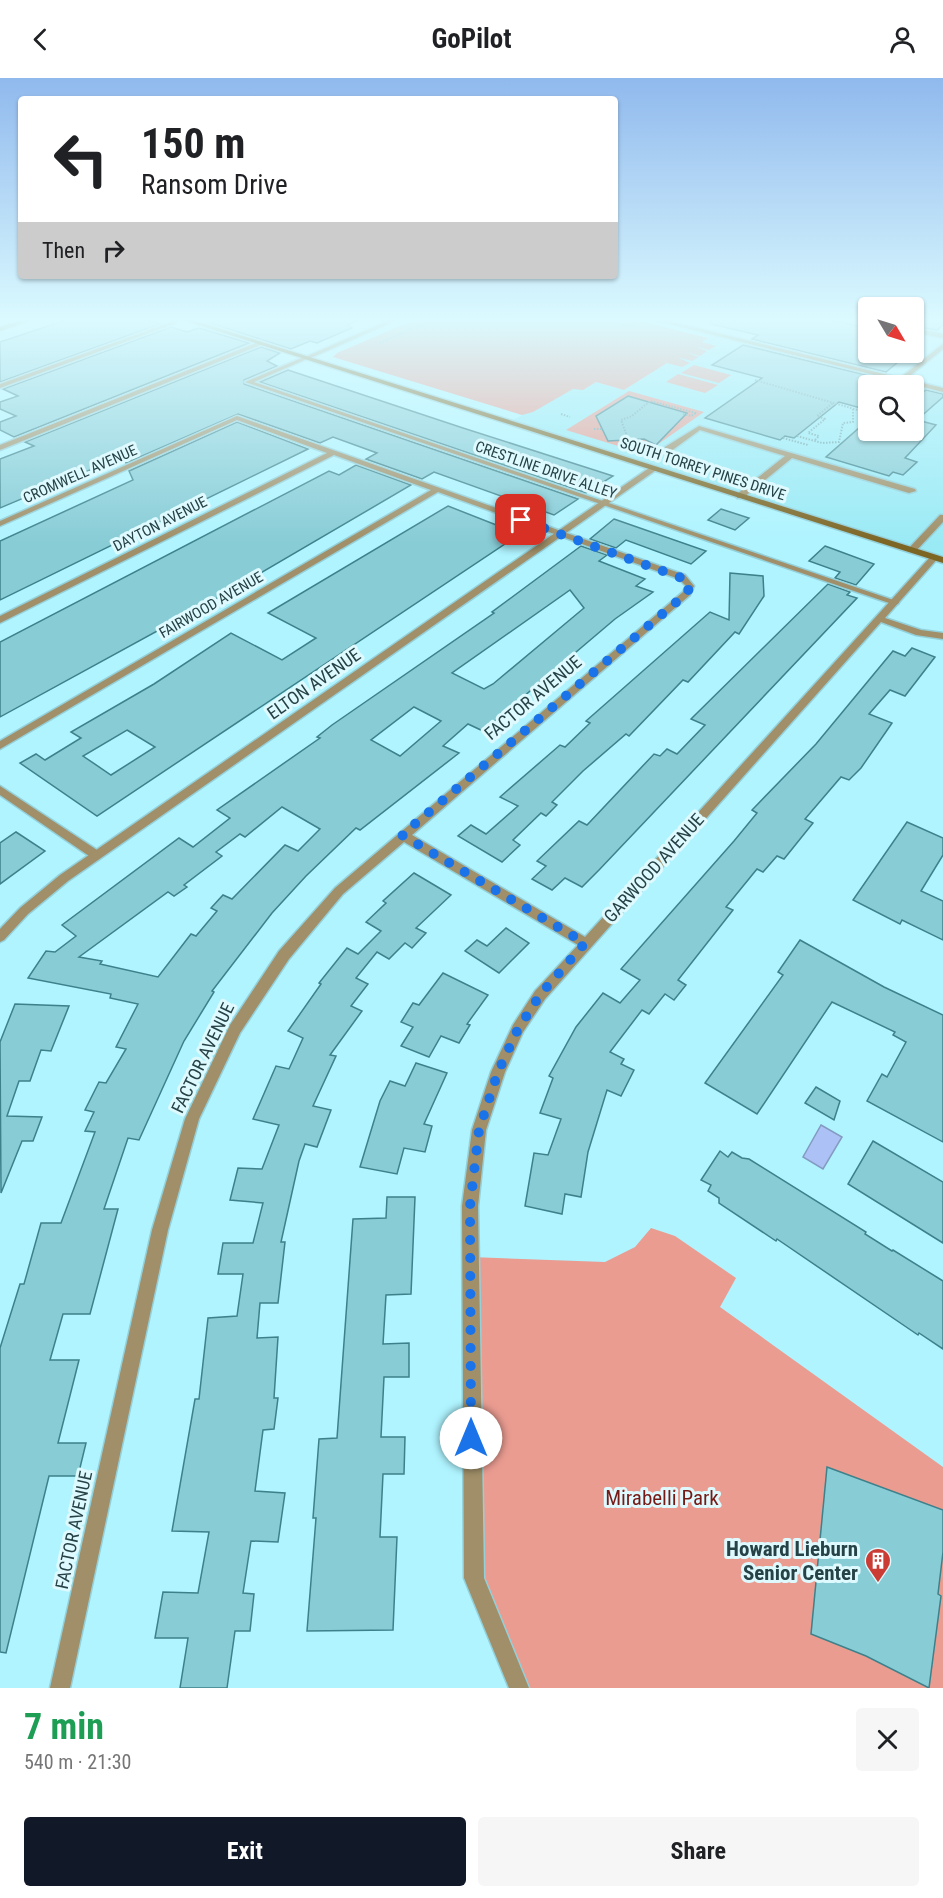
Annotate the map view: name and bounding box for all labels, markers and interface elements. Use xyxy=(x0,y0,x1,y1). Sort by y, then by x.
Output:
icon: back xyxy=(24,23,57,56)
text: GoPilot xyxy=(432,23,511,55)
icon: person xyxy=(886,23,919,56)
text: 150 m xyxy=(141,119,246,168)
icon: left xyxy=(42,120,120,198)
text: Ransom Drive xyxy=(141,169,288,201)
icon: right xyxy=(97,234,130,267)
text: Then xyxy=(42,238,85,263)
north arrow xyxy=(858,297,924,363)
map controls xyxy=(858,297,924,441)
button: search xyxy=(858,375,924,441)
street label: SOUTH TORREY PINES DRIVE xyxy=(618,434,788,504)
street label: CRESTLINE DRIVE ALLEY xyxy=(473,437,619,503)
street label: CROMWELL AVENUE xyxy=(20,441,140,507)
street label: DAYTON AVENUE xyxy=(110,493,210,555)
pin xyxy=(495,494,546,545)
icon: arrive xyxy=(504,503,537,536)
street label: FAIRWOOD AVENUE xyxy=(156,568,266,642)
street label: ELTON AVENUE xyxy=(263,644,364,724)
street label: FACTOR AVENUE xyxy=(480,651,585,744)
street label: GARWOOD AVENUE xyxy=(599,809,708,926)
street label: FACTOR AVENUE xyxy=(167,999,238,1116)
position arrow xyxy=(439,1406,503,1470)
street label: FACTOR AVENUE xyxy=(51,1469,96,1591)
park label: Mirabelli Park xyxy=(605,1486,719,1510)
place label: Howard Lieburn Senior Center xyxy=(726,1537,858,1585)
building icon: Howard Lieburn Senior Center xyxy=(863,1546,893,1584)
text: 7 min xyxy=(24,1706,104,1748)
button: close xyxy=(856,1708,919,1771)
text: 540 m · 21:30 xyxy=(24,1750,131,1774)
button: Exit xyxy=(24,1817,466,1886)
button: Share xyxy=(478,1817,919,1886)

